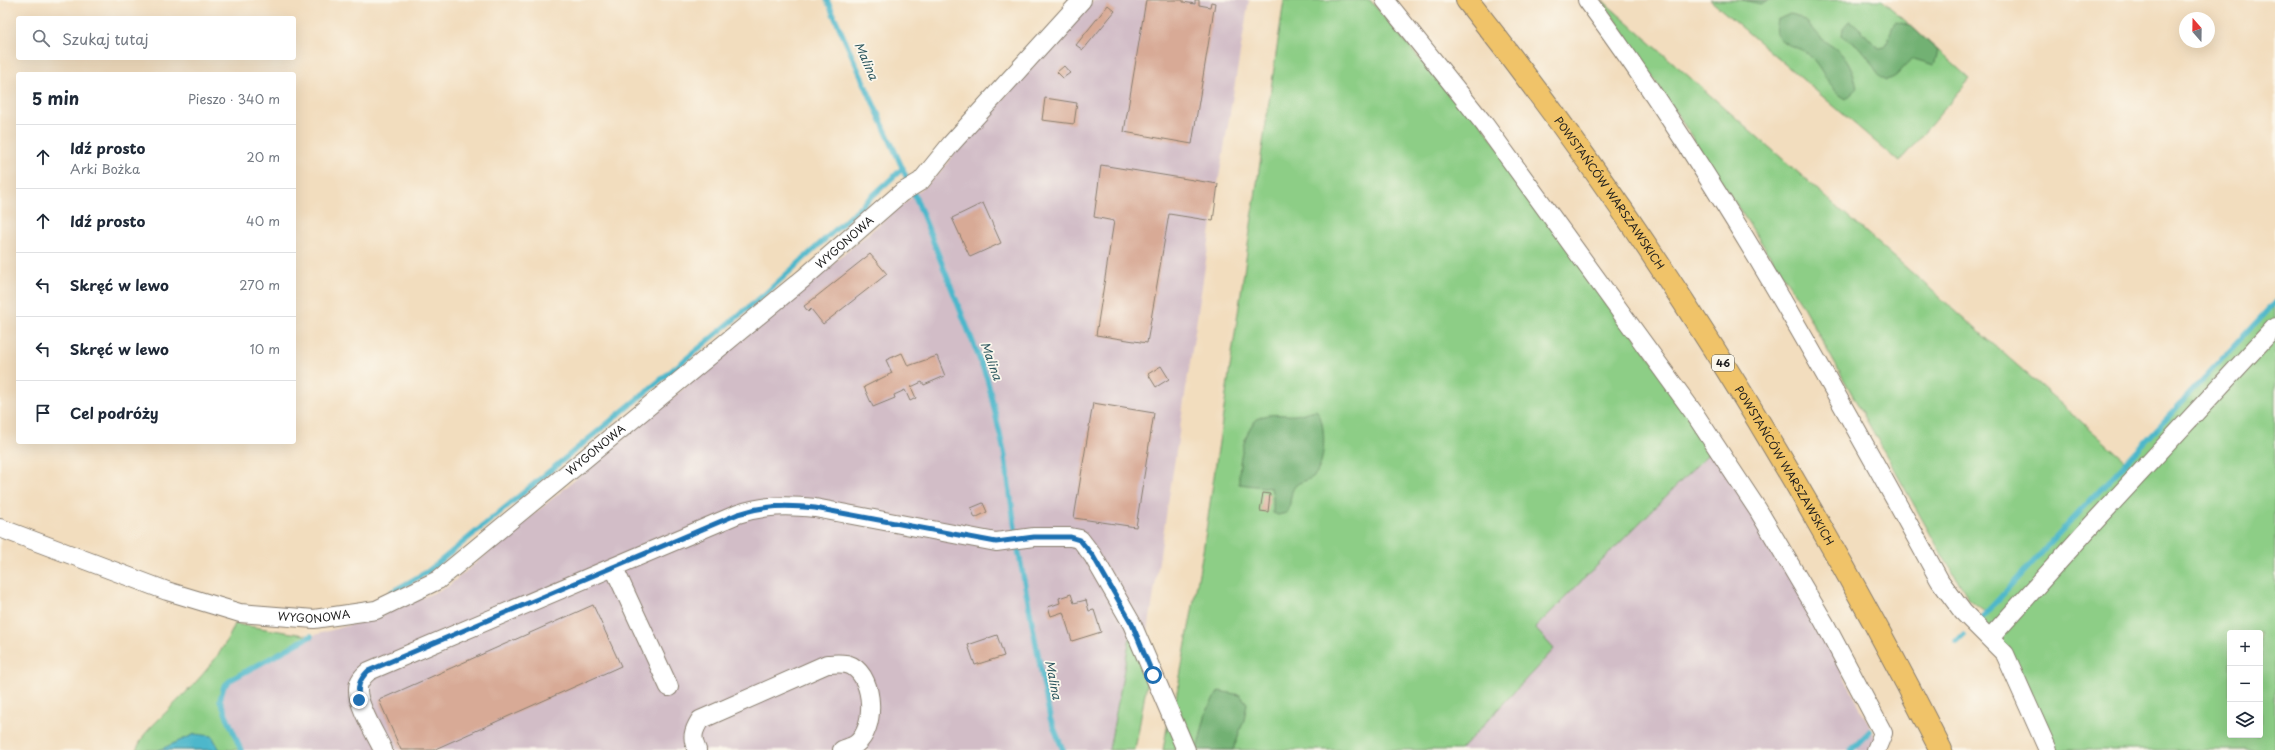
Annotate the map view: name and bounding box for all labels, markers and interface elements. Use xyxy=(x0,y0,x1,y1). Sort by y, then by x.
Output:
north arrow xyxy=(2179,12,2215,48)
search box xyxy=(16,16,296,60)
icon: search xyxy=(30,27,52,49)
text: Szukaj tutaj xyxy=(62,27,149,50)
water label: Malina xyxy=(851,39,883,83)
text: 5 min xyxy=(32,85,79,111)
text: Pieszo · 340 m xyxy=(188,89,280,108)
street label: POWSTAŃCÓW WARSZAWSKICH xyxy=(1551,113,1669,273)
text: Idź prosto xyxy=(70,136,145,159)
icon: ahead xyxy=(32,146,54,168)
text: 20 m xyxy=(246,147,280,166)
text: Arki Bożka xyxy=(70,159,140,178)
text: Idź prosto xyxy=(70,209,145,232)
icon: ahead xyxy=(32,210,54,232)
text: 40 m xyxy=(246,211,280,230)
street label: WYGONOWA xyxy=(811,211,878,272)
text: Skręć w lewo xyxy=(70,273,169,296)
icon: left xyxy=(32,274,54,296)
text: 270 m xyxy=(239,275,280,294)
text: Skręć w lewo xyxy=(70,337,169,360)
icon: left xyxy=(32,338,54,360)
text: 10 m xyxy=(250,339,280,358)
water label: Malina xyxy=(977,339,1007,383)
road number: 46 xyxy=(1712,355,1734,371)
street label: POWSTAŃCÓW WARSZAWSKICH xyxy=(1731,382,1839,548)
text: Cel podróży xyxy=(70,401,158,424)
icon: arrive xyxy=(32,402,54,424)
street label: WYGONOWA xyxy=(562,419,629,479)
street label: WYGONOWA xyxy=(277,605,352,627)
map controls xyxy=(2227,630,2263,738)
button: + xyxy=(2227,630,2263,666)
water label: Malina xyxy=(1041,659,1067,701)
route start xyxy=(1144,666,1162,684)
button: − xyxy=(2227,666,2263,702)
route end xyxy=(350,691,368,709)
button: layers xyxy=(2227,702,2263,738)

